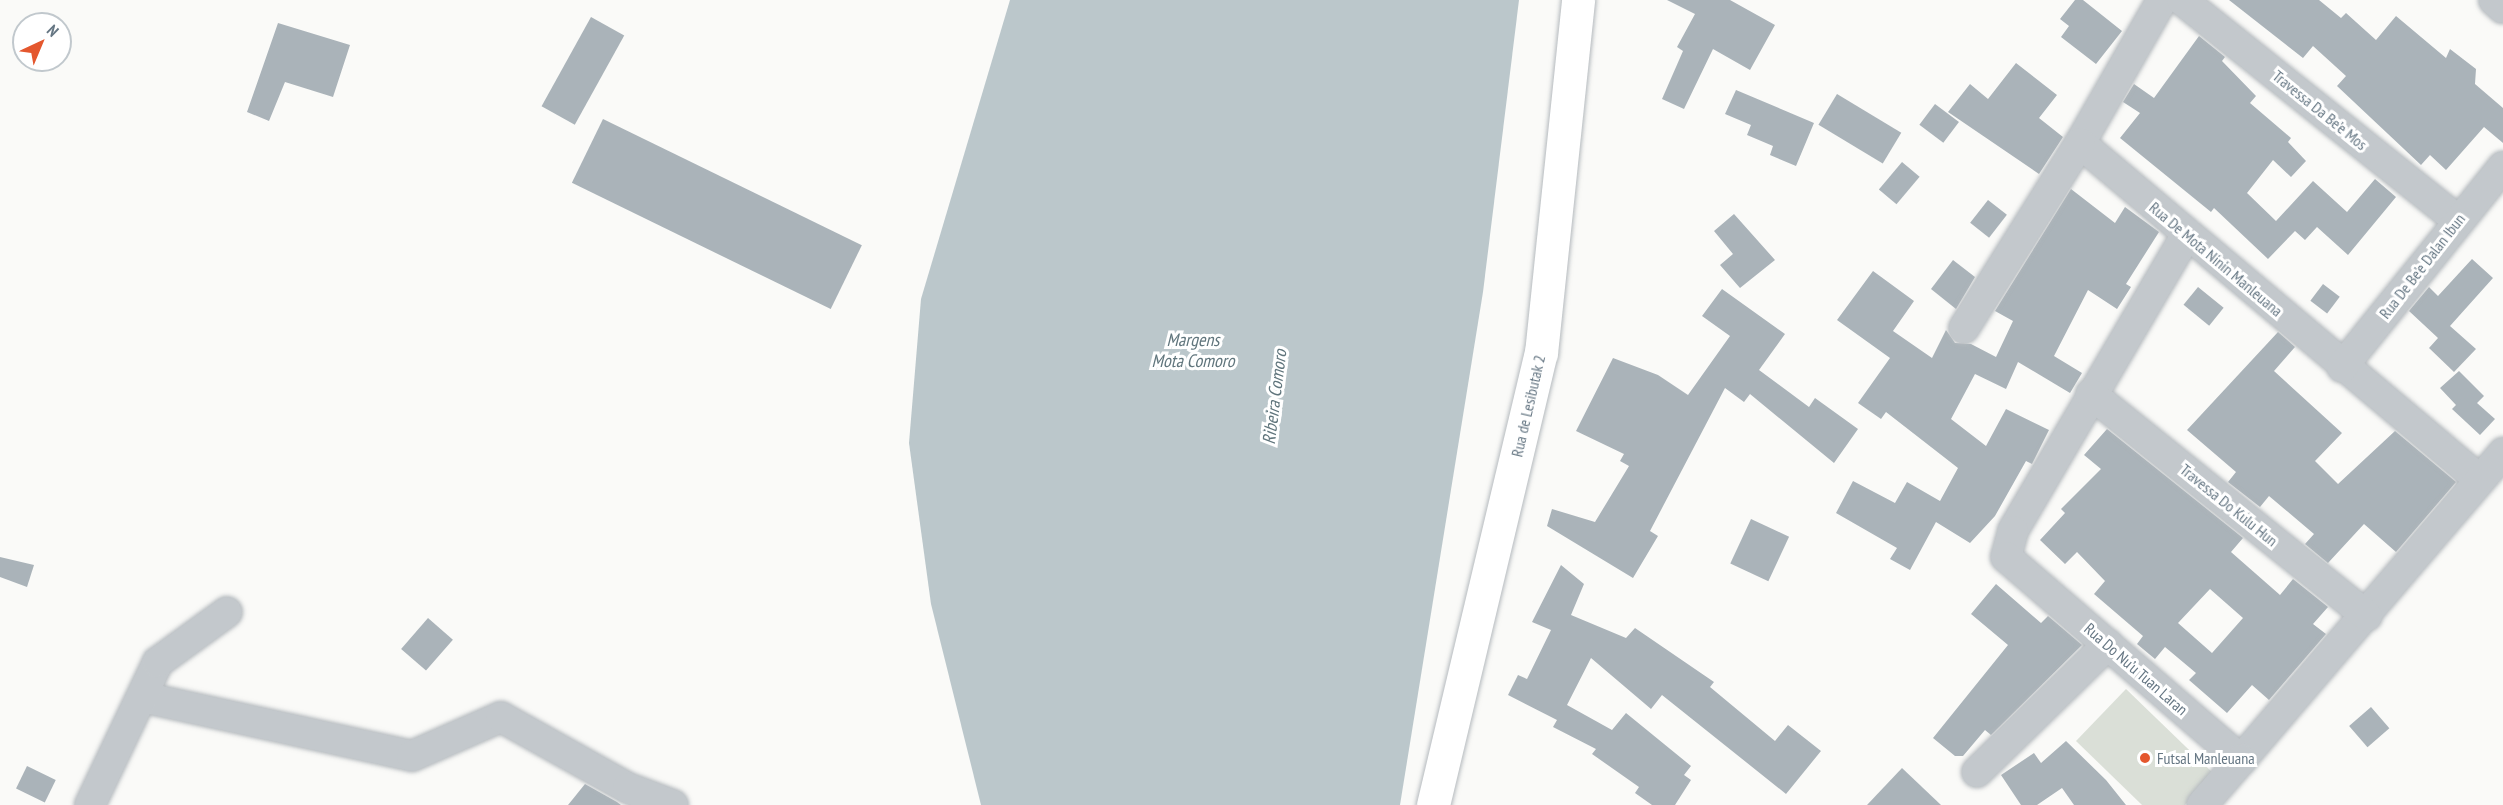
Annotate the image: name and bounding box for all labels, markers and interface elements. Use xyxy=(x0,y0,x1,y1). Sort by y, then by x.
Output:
north arrow xyxy=(12,12,72,72)
text: N xyxy=(43,20,63,41)
street label: Travessa Da Be’e Mos xyxy=(2269,66,2371,154)
street label: Rua De Mota Ninin Manleuana xyxy=(2146,198,2286,320)
street label: Rua De Be’e Dalan Ibun xyxy=(2375,210,2469,322)
water label: Margens Mota Comoro xyxy=(1152,330,1234,372)
water label: Ribeira Comoro xyxy=(1258,348,1292,446)
street label: Rua de Lesibutak 2 xyxy=(1507,353,1549,459)
street label: Travessa Do Kulu Hun xyxy=(2176,460,2282,550)
street label: Rua Do Nu’u Tuan Laran xyxy=(2080,619,2192,719)
place label: Futsal Manleuana xyxy=(2157,748,2255,768)
marker: Futsal Manleuana xyxy=(2138,751,2152,765)

